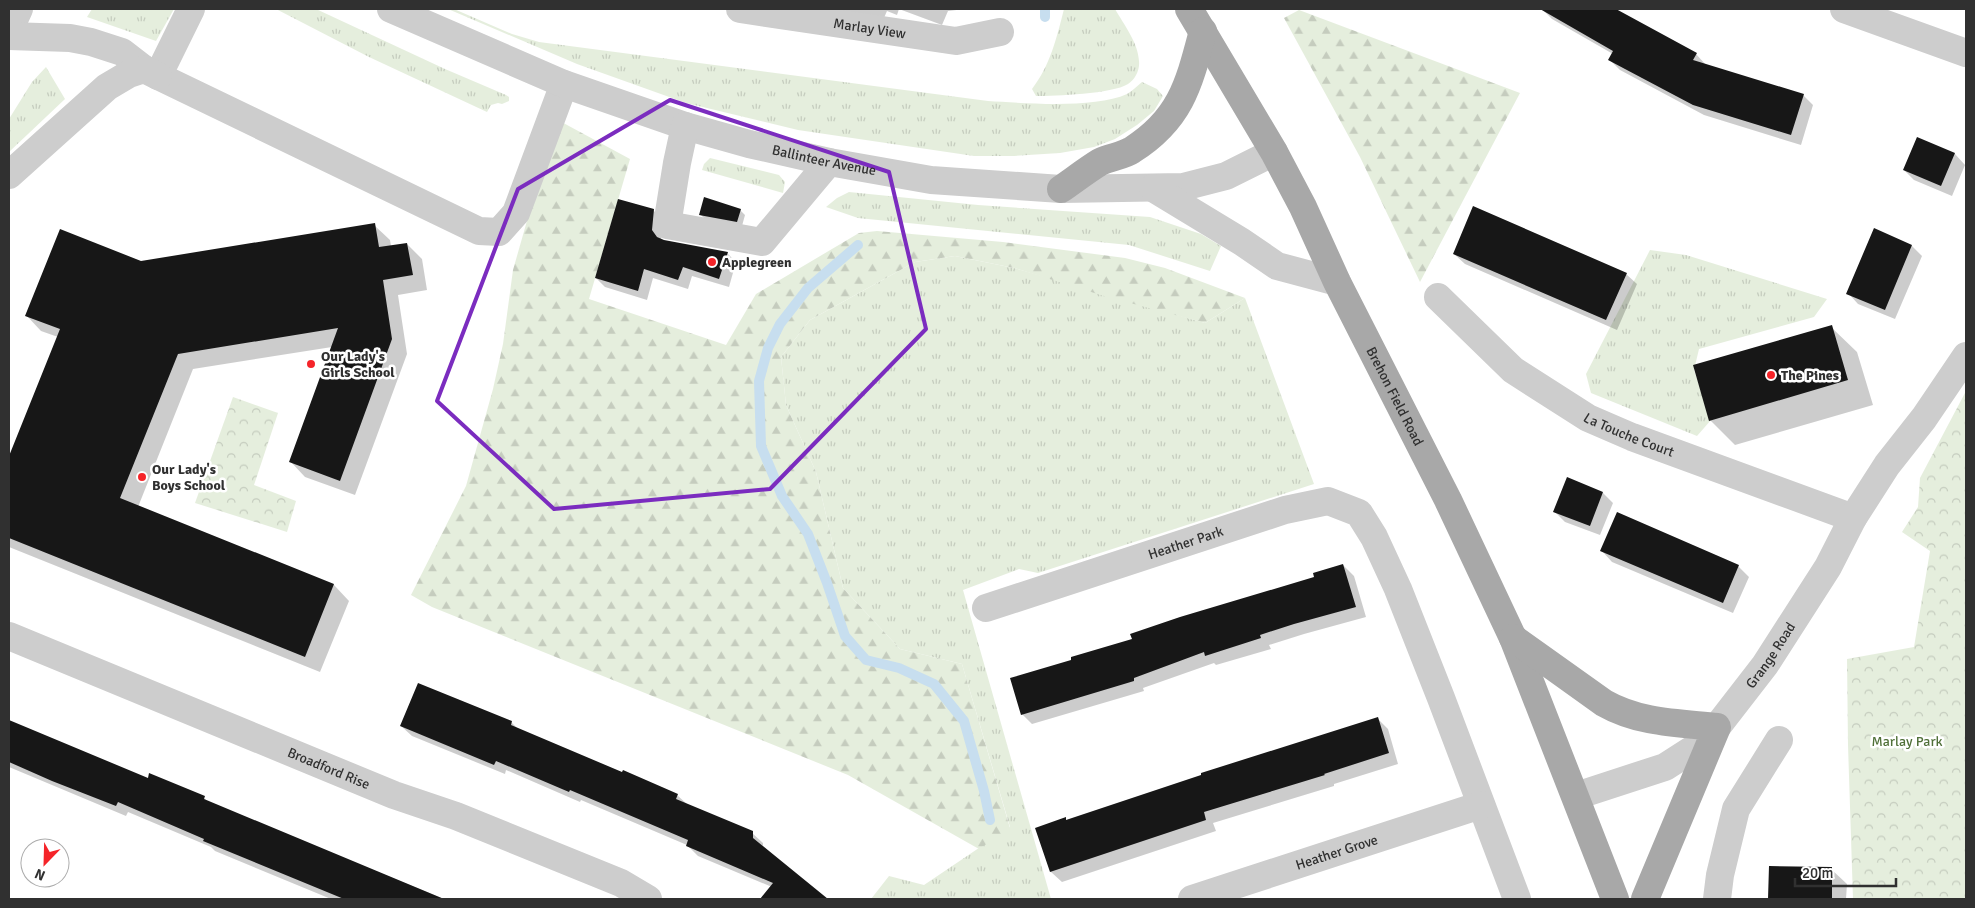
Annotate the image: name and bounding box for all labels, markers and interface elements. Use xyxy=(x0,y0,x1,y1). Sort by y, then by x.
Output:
street label: Marlay View xyxy=(832,15,907,42)
street label: Ballinteer Avenue xyxy=(770,141,878,179)
place label: Applegreen xyxy=(722,254,792,271)
marker: Applegreen xyxy=(706,256,718,268)
street label: Brehon Field Road xyxy=(1363,344,1427,449)
place label: Our Lady's Girls School xyxy=(321,348,395,381)
marker: Our Lady's Girls School xyxy=(305,358,317,370)
place label: The Pines xyxy=(1781,367,1839,384)
marker: The Pines xyxy=(1765,369,1777,381)
street label: La Touche Court xyxy=(1580,409,1677,461)
place label: Our Lady's Boys School xyxy=(152,461,226,494)
marker: Our Lady's Boys School xyxy=(136,471,148,483)
street label: Heather Park xyxy=(1146,523,1225,563)
street label: Grange Road xyxy=(1742,619,1799,692)
park label: Marlay Park xyxy=(1871,733,1943,750)
street label: Broadford Rise xyxy=(285,744,372,793)
street label: Heather Grove xyxy=(1293,831,1380,874)
north arrow xyxy=(20,838,70,888)
scale bar xyxy=(1795,856,1896,888)
text: 20 m xyxy=(1802,864,1833,882)
text: N xyxy=(32,865,48,884)

